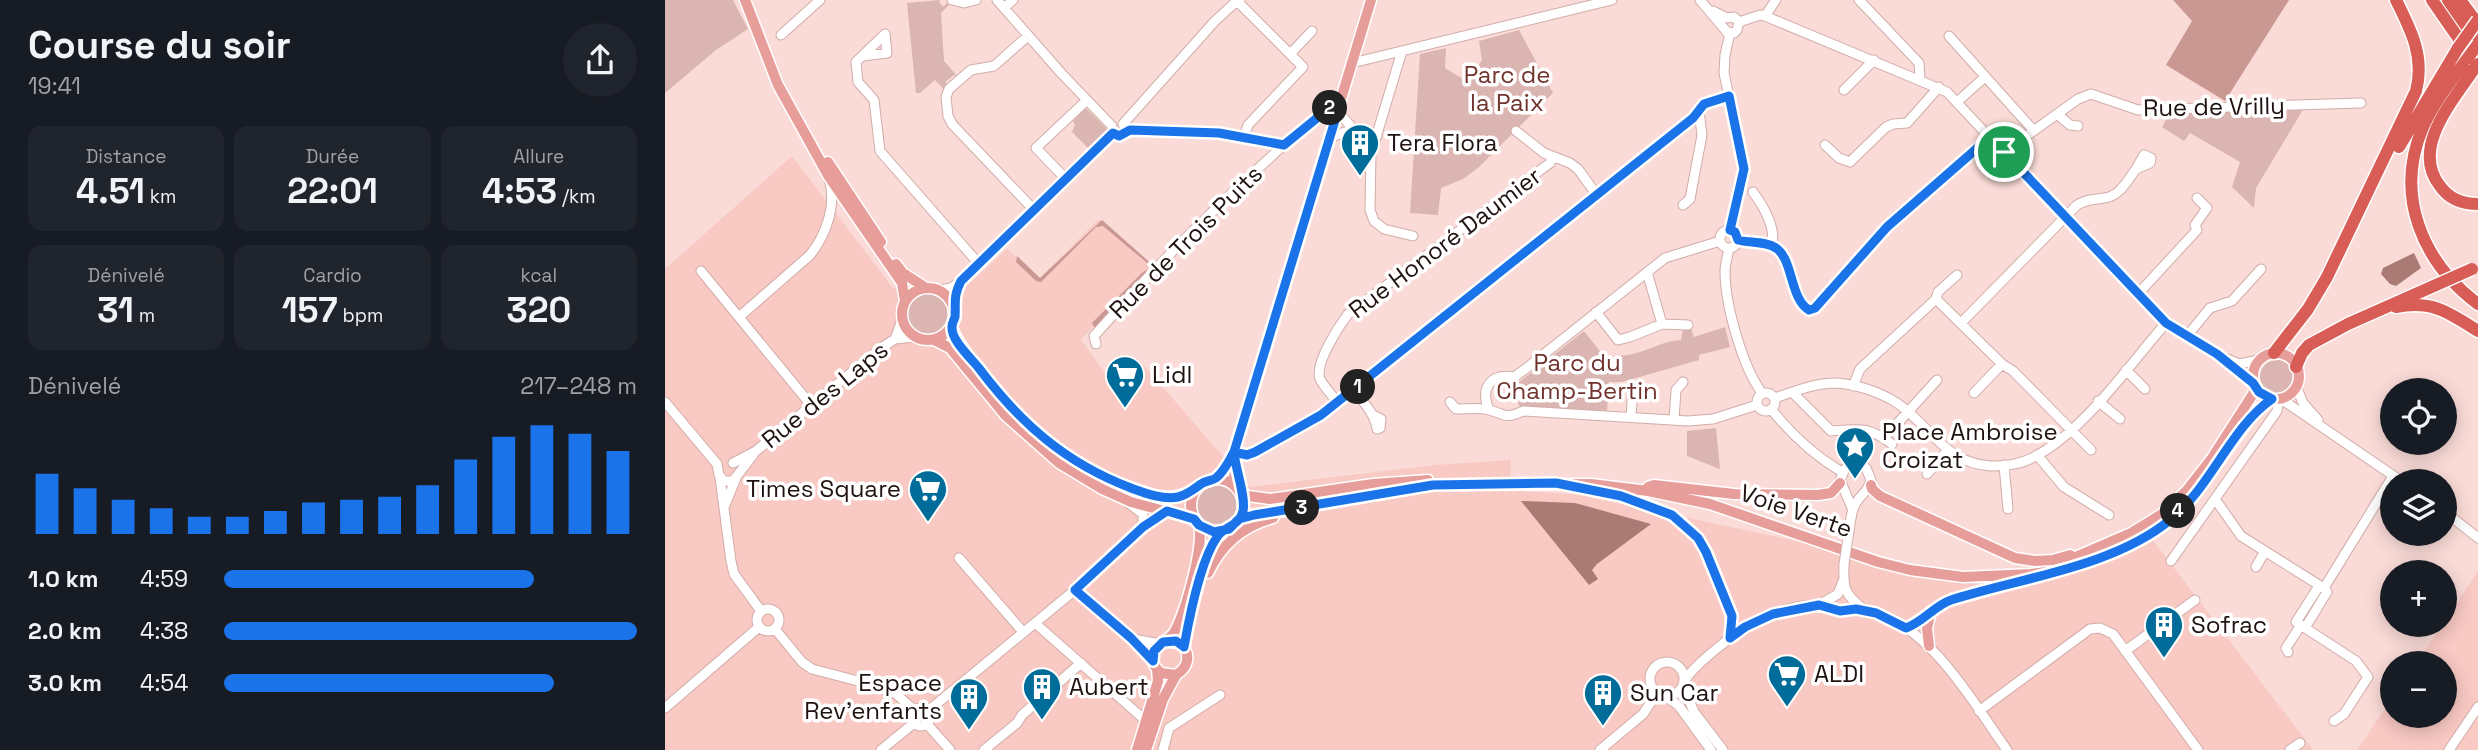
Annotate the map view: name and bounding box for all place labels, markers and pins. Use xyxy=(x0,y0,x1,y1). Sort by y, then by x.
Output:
pin: 2 xyxy=(1313,90,1347,126)
building icon: Tera Flora xyxy=(1339,122,1381,177)
pin xyxy=(1974,122,2034,182)
place label: Tera Flora xyxy=(1387,127,1498,158)
supermarket icon: Lidl xyxy=(1104,354,1146,409)
place label: Lidl xyxy=(1152,359,1192,390)
pin: 1 xyxy=(1341,370,1375,404)
place label: Place Ambroise Croizat xyxy=(1882,416,2058,475)
place icon: Place Ambroise Croizat xyxy=(1834,425,1876,480)
supermarket icon: Times Square xyxy=(907,468,949,523)
place label: Times Square xyxy=(746,473,901,504)
pin: 3 xyxy=(1285,490,1319,526)
pin: 4 xyxy=(2161,494,2195,528)
building icon: Sofrac xyxy=(2143,604,2185,659)
place label: Sofrac xyxy=(2191,609,2267,640)
supermarket icon: ALDI xyxy=(1766,653,1808,708)
place label: ALDI xyxy=(1814,658,1864,689)
building icon: Aubert xyxy=(1021,666,1063,721)
place label: Espace Rev'enfants xyxy=(804,667,942,726)
place label: Aubert xyxy=(1069,671,1149,702)
building icon: Sun Car xyxy=(1582,672,1624,727)
building icon: Espace Rev'enfants xyxy=(948,676,990,731)
place label: Sun Car xyxy=(1630,677,1719,708)

